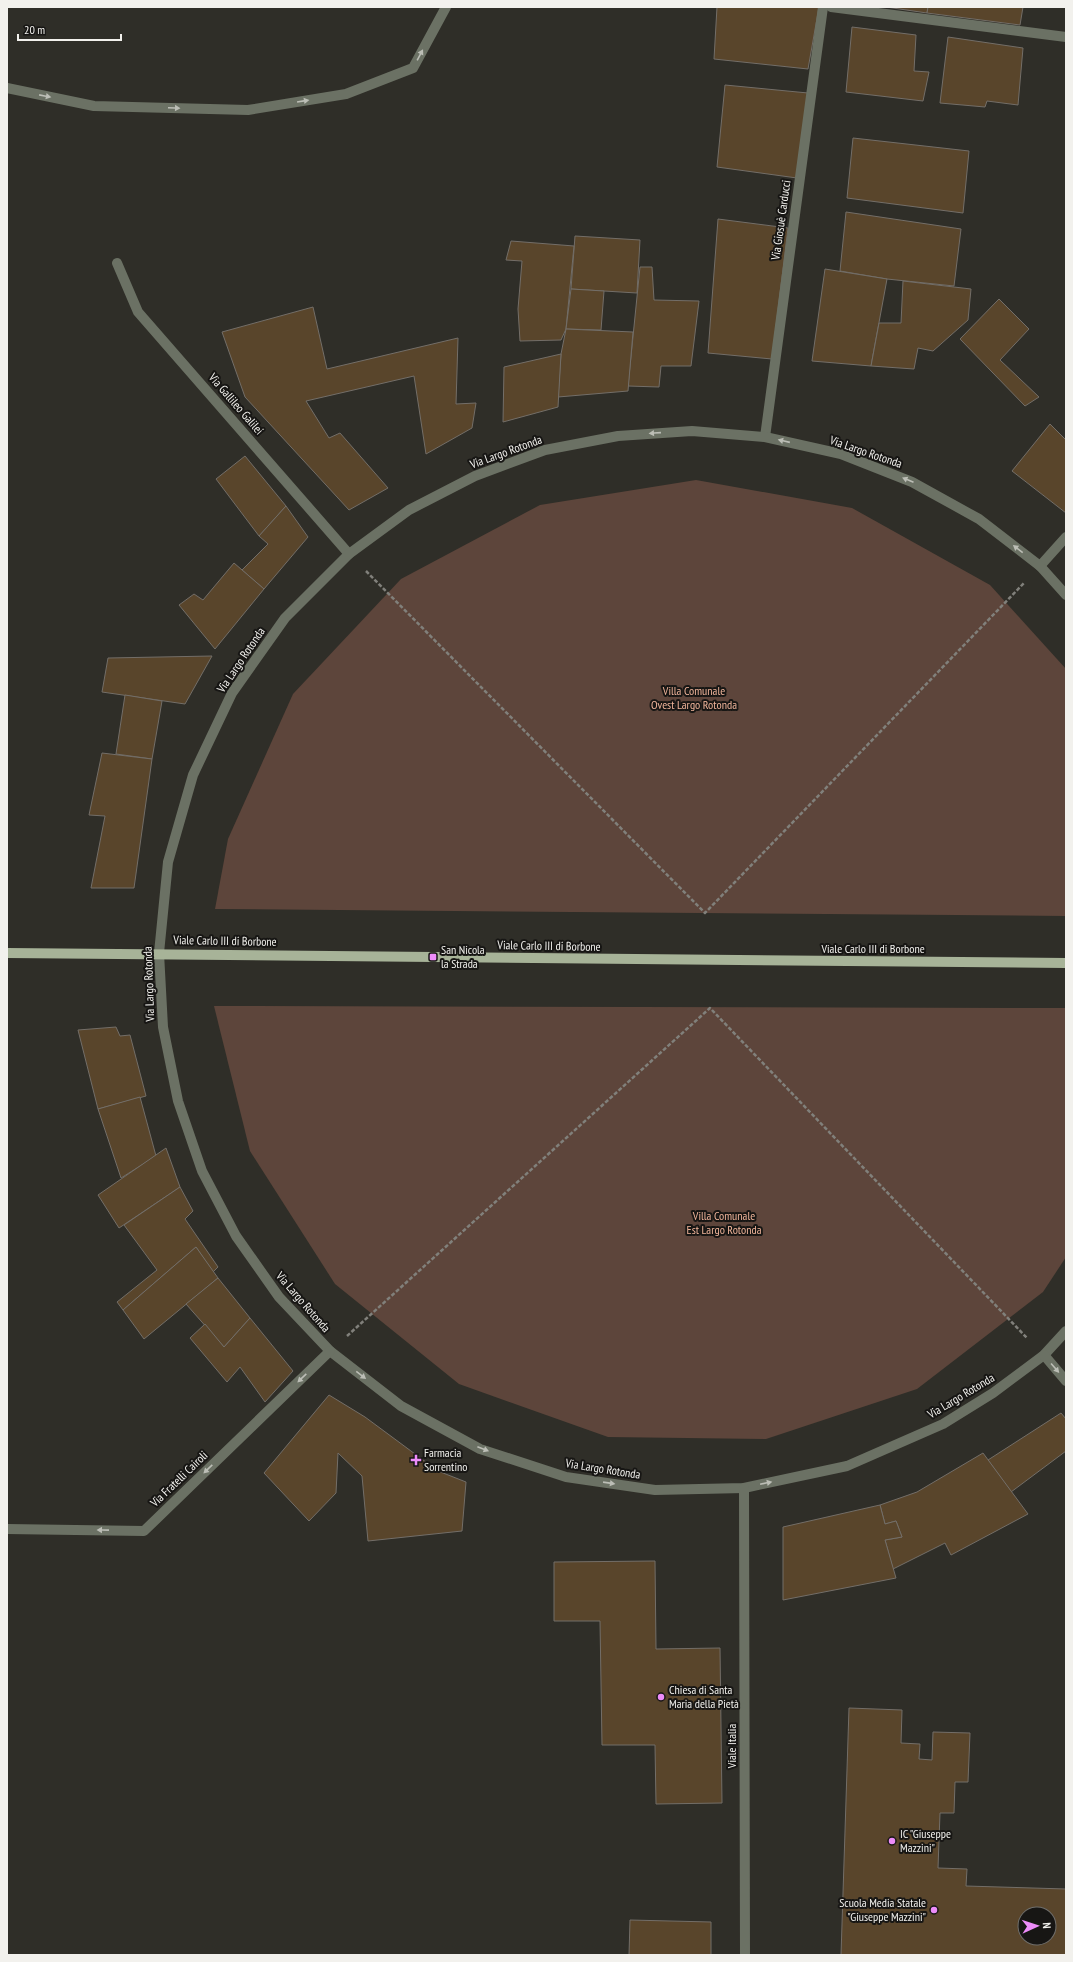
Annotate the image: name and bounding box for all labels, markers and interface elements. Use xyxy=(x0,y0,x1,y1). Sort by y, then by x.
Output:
scale bar xyxy=(18,16,121,42)
text: 20 m xyxy=(24,22,45,37)
one-way arrow xyxy=(417,49,423,61)
one-way arrow xyxy=(39,94,51,100)
one-way arrow xyxy=(297,98,309,104)
one-way arrow xyxy=(168,105,181,111)
street label: Via Giosuè Carducci xyxy=(767,179,794,262)
street label: Via Gallileo Galilei xyxy=(205,369,267,437)
one-way arrow xyxy=(649,430,661,437)
street label: Via Largo Rotonda xyxy=(467,432,544,472)
street label: Via Largo Rotonda xyxy=(827,432,904,471)
one-way arrow xyxy=(778,438,790,444)
one-way arrow xyxy=(901,477,913,483)
one-way arrow xyxy=(1012,545,1023,554)
street label: Via Largo Rotonda xyxy=(213,624,268,696)
park label: Villa Comunale Ovest Largo Rotonda xyxy=(651,683,737,712)
street label: Viale Carlo III di Borbone xyxy=(172,932,277,949)
street label: Viale Carlo III di Borbone xyxy=(496,937,601,954)
street label: Viale Carlo III di Borbone xyxy=(820,941,925,956)
place label: San Nicola la Strada xyxy=(441,942,485,971)
street label: Via Largo Rotonda xyxy=(140,946,157,1023)
marker: San Nicola la Strada xyxy=(428,952,438,962)
park label: Villa Comunale Est Largo Rotonda xyxy=(687,1208,762,1237)
street label: Via Largo Rotonda xyxy=(272,1268,334,1335)
one-way arrow xyxy=(1051,1363,1060,1373)
street label: Via Largo Rotonda xyxy=(924,1370,997,1422)
one-way arrow xyxy=(355,1371,366,1380)
one-way arrow xyxy=(297,1374,307,1383)
place label: Farmacia Sorrentino xyxy=(424,1445,467,1474)
one-way arrow xyxy=(478,1447,490,1453)
street label: Via Fratelli Cairoli xyxy=(146,1448,211,1510)
marker: Farmacia Sorrentino xyxy=(411,1455,421,1465)
street label: Via Largo Rotonda xyxy=(564,1455,642,1482)
one-way arrow xyxy=(203,1464,213,1474)
one-way arrow xyxy=(602,1480,615,1486)
one-way arrow xyxy=(759,1480,772,1486)
one-way arrow xyxy=(96,1527,109,1533)
place label: Chiesa di Santa Maria della Pietà xyxy=(669,1682,739,1711)
marker: Chiesa di Santa Maria della Pietà xyxy=(656,1692,666,1702)
street label: Viale Italia xyxy=(724,1724,739,1769)
place label: IC "Giuseppe Mazzini" xyxy=(900,1826,951,1855)
marker: IC "Giuseppe Mazzini" xyxy=(887,1836,897,1846)
place label: Scuola Media Statale "Giuseppe Mazzini" xyxy=(839,1895,926,1924)
marker: Scuola Media Statale "Giuseppe Mazzini" xyxy=(929,1905,939,1915)
north arrow xyxy=(1017,1906,1057,1946)
text: N xyxy=(1040,1922,1054,1929)

